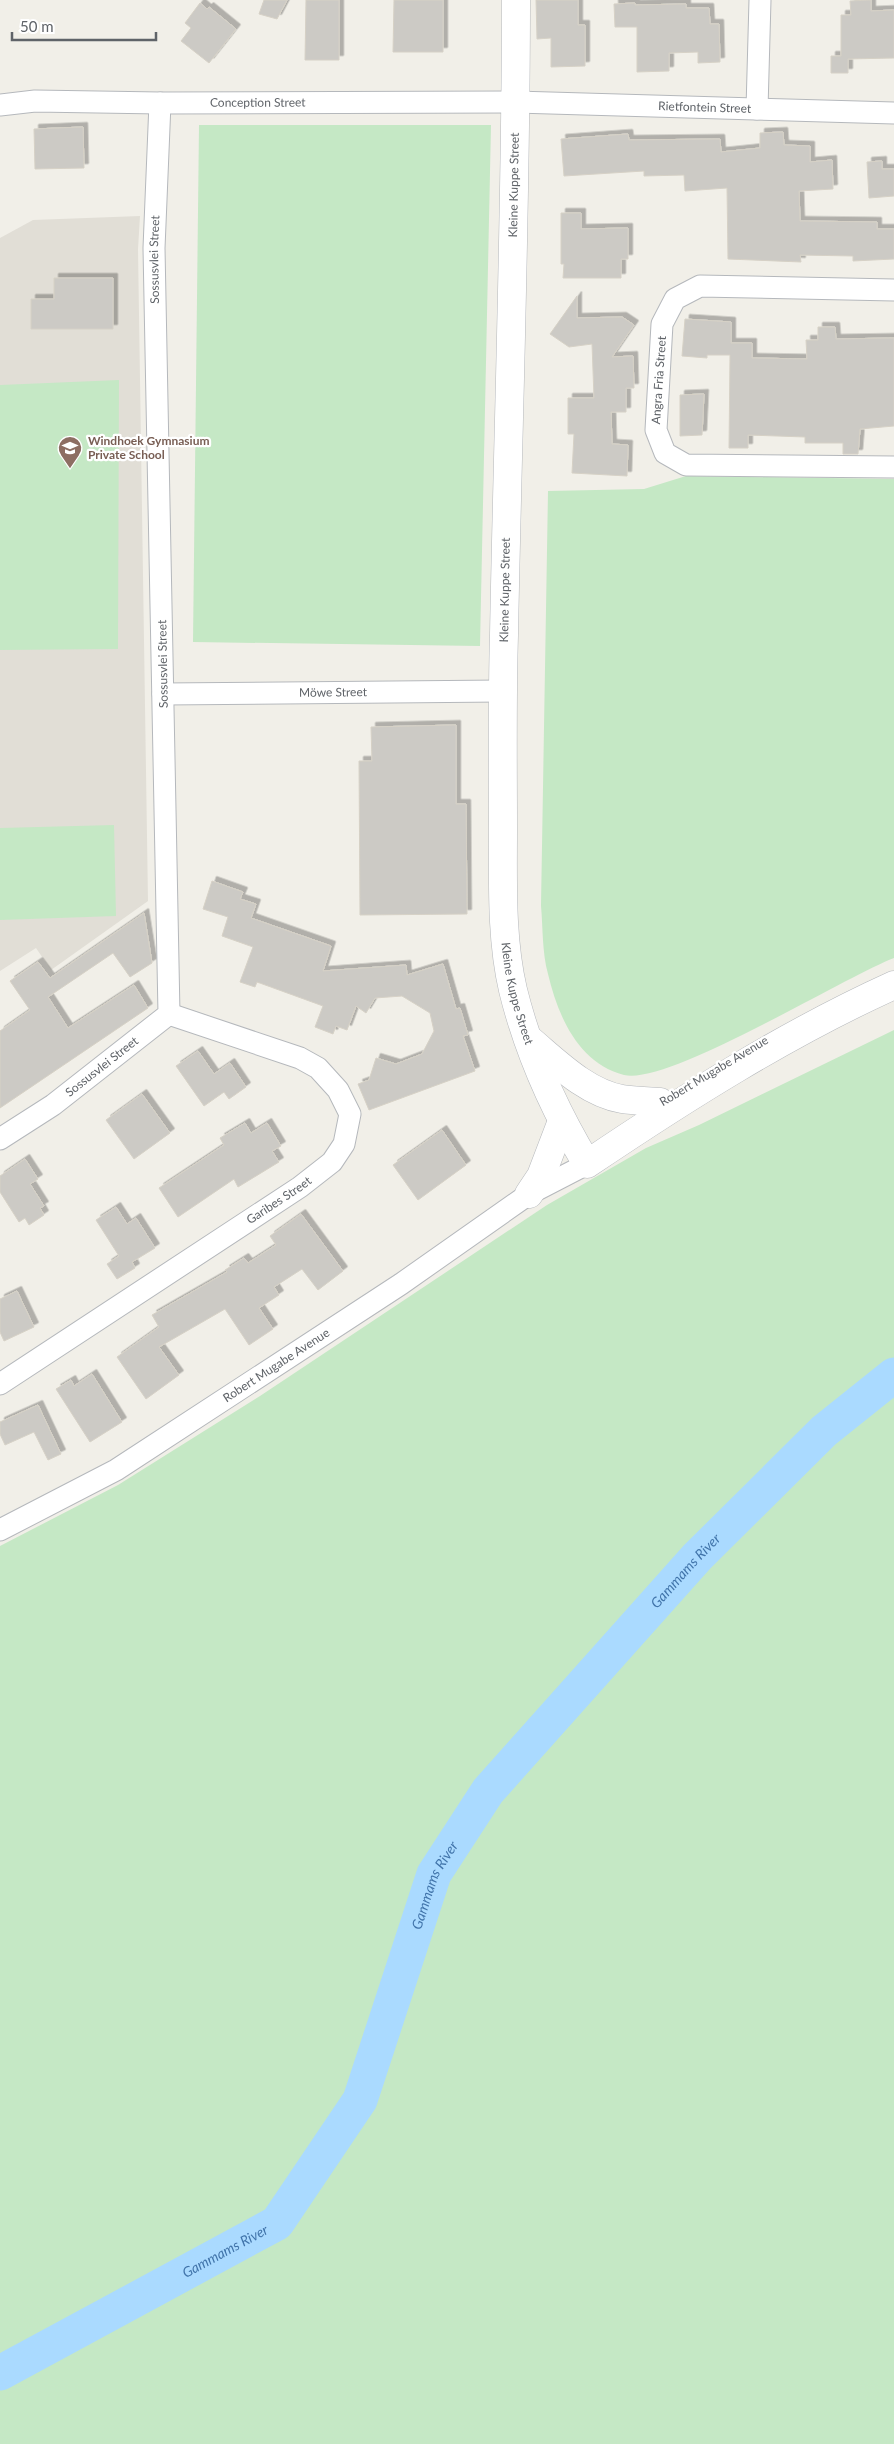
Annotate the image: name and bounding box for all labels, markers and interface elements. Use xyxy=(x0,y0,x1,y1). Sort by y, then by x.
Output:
scale bar xyxy=(12,10,156,42)
text: 50 m xyxy=(20,17,54,35)
street label: Conception Street xyxy=(210,95,306,110)
street label: Rietfontein Street xyxy=(658,98,752,116)
street label: Kleine Kuppe Street xyxy=(505,132,522,238)
street label: Sossusvlei Street xyxy=(146,214,162,304)
street label: Angra Fria Street xyxy=(648,335,669,425)
place label: Windhoek Gymnasium Private School xyxy=(88,433,209,462)
school or university icon: Windhoek Gymnasium Private School xyxy=(57,435,83,469)
street label: Kleine Kuppe Street xyxy=(496,537,513,643)
street label: Sossusvlei Street xyxy=(154,619,171,708)
street label: Möwe Street xyxy=(299,684,368,700)
street label: Kleine Kuppe Street xyxy=(498,941,537,1047)
street label: Robert Mugabe Avenue xyxy=(657,1032,771,1109)
street label: Sossusvlei Street xyxy=(62,1033,141,1100)
street label: Garibes Street xyxy=(243,1173,315,1227)
street label: Robert Mugabe Avenue xyxy=(220,1325,332,1405)
water label: Gammams River xyxy=(647,1530,724,1611)
water label: Gammams River xyxy=(407,1838,461,1931)
water label: Gammams River xyxy=(179,2220,271,2281)

